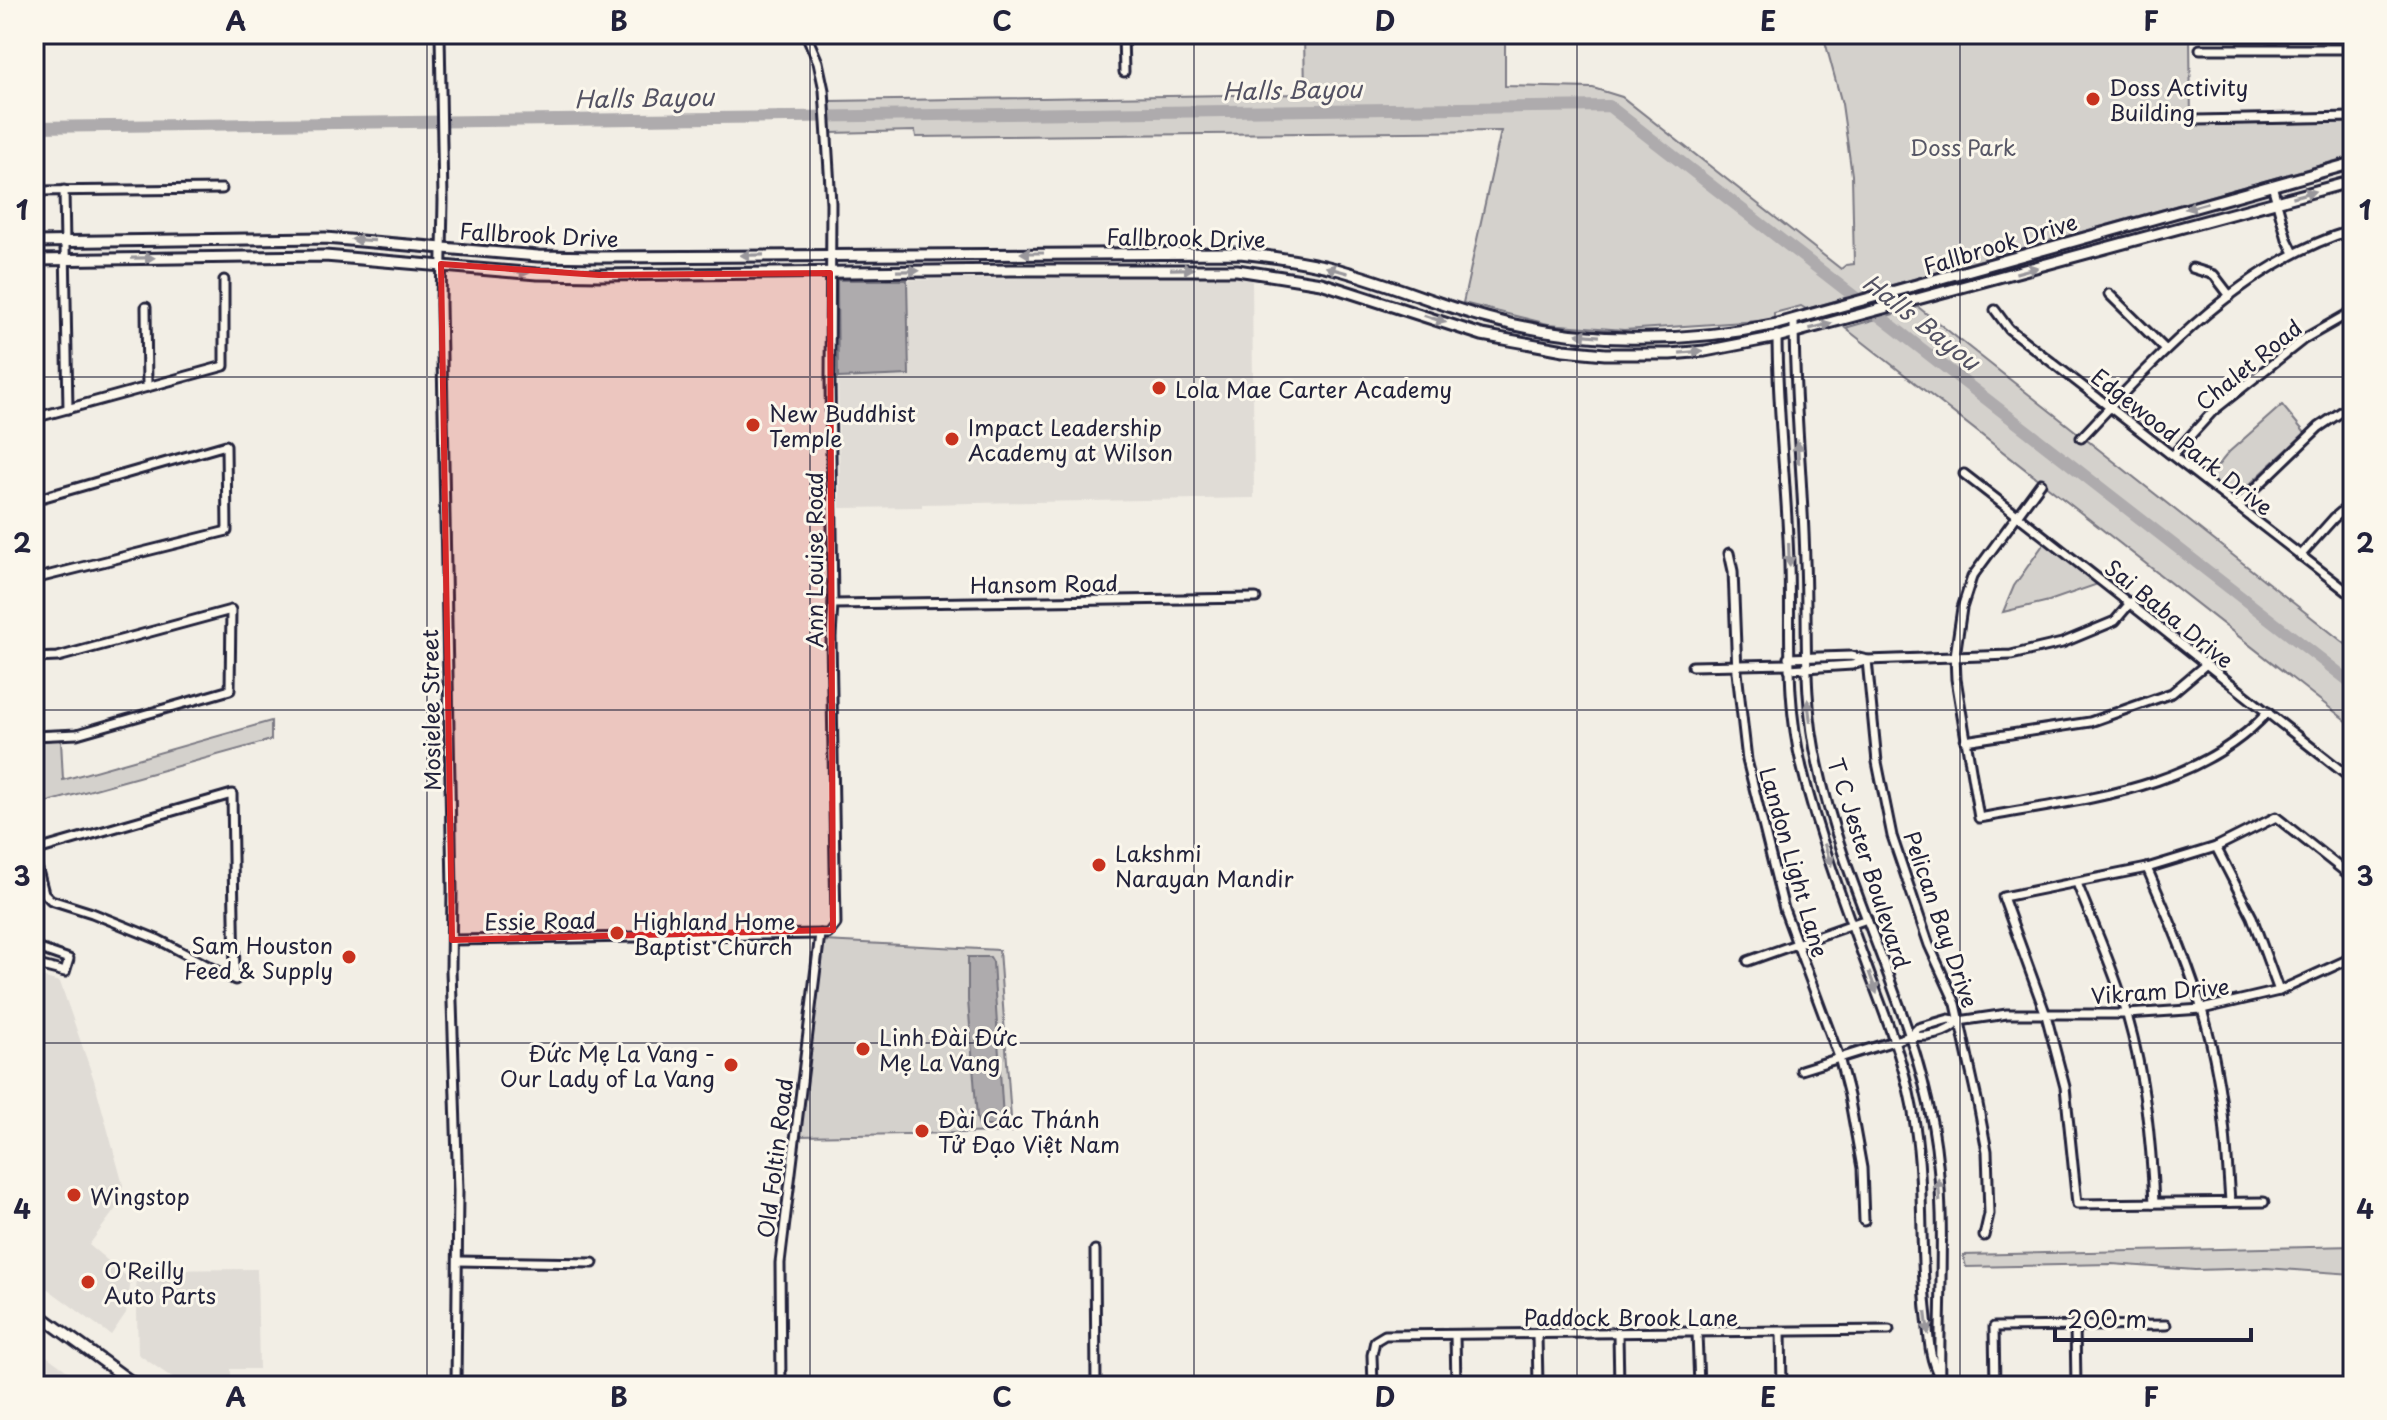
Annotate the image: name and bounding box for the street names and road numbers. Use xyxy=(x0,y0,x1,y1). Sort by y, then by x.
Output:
street label: Fallbrook Drive xyxy=(1919,204,2081,282)
street label: Fallbrook Drive xyxy=(459,213,619,255)
street label: Fallbrook Drive xyxy=(1106,219,1266,255)
street label: Chalet Road xyxy=(2188,311,2308,417)
street label: Edgewood Park Drive xyxy=(2085,359,2281,523)
street label: Ann Louise Road xyxy=(797,472,830,648)
street label: Sai Baba Drive xyxy=(2098,551,2242,675)
street label: Hansom Road xyxy=(970,565,1118,601)
street label: Mosielee Street xyxy=(412,629,448,791)
street label: T C Jester Boulevard xyxy=(1820,753,1920,973)
street label: Landon Light Lane xyxy=(1752,763,1838,961)
street label: Pelican Bay Drive xyxy=(1896,826,1988,1012)
street label: Essie Road xyxy=(484,903,596,937)
street label: Vikram Drive xyxy=(2090,969,2230,1011)
street label: Old Foltin Road xyxy=(748,1076,800,1240)
street label: Paddock Brook Lane xyxy=(1524,1300,1738,1333)

